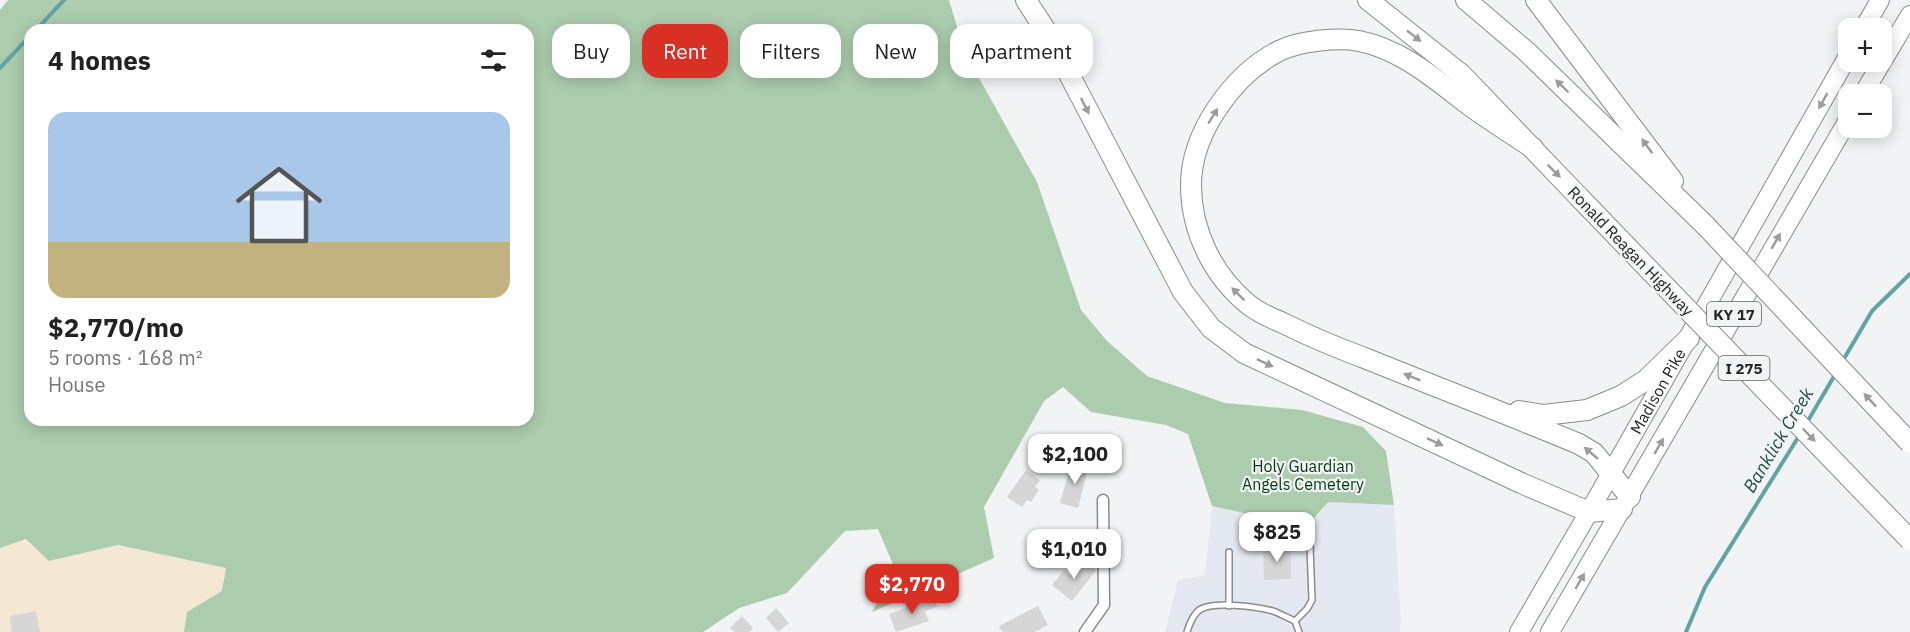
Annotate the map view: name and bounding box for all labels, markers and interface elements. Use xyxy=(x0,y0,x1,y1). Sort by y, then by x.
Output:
map controls xyxy=(1838,18,1892,138)
button: + xyxy=(1838,18,1892,72)
chip: Buy xyxy=(552,24,630,78)
chip: Rent xyxy=(642,24,728,78)
chip: Filters xyxy=(740,24,841,78)
chip: New xyxy=(853,24,938,78)
chip: Apartment xyxy=(950,24,1093,78)
one-way arrow xyxy=(1407,29,1422,41)
text: 4 homes xyxy=(48,43,151,77)
icon: filters xyxy=(477,44,510,77)
one-way arrow xyxy=(1555,80,1570,93)
button: − xyxy=(1838,84,1892,138)
one-way arrow xyxy=(1818,93,1828,110)
one-way arrow xyxy=(1080,97,1090,114)
one-way arrow xyxy=(1207,109,1219,125)
one-way arrow xyxy=(1641,138,1653,153)
icon: home xyxy=(225,151,333,259)
one-way arrow xyxy=(1546,164,1560,178)
street label: Ronald Reagan Highway xyxy=(1564,182,1698,320)
one-way arrow xyxy=(1771,232,1781,249)
one-way arrow xyxy=(1231,287,1245,301)
road number: KY 17 xyxy=(1707,302,1761,326)
text: $2,770/mo xyxy=(48,310,184,344)
text: 5 rooms · 168 m² xyxy=(48,344,203,371)
street label: Madison Pike xyxy=(1625,345,1690,437)
road number: I 275 xyxy=(1718,356,1770,380)
one-way arrow xyxy=(1257,358,1275,368)
text: House xyxy=(48,371,105,398)
one-way arrow xyxy=(1403,372,1421,382)
water label: Banklick Creek xyxy=(1738,383,1819,497)
one-way arrow xyxy=(1863,393,1877,408)
one-way arrow xyxy=(1802,428,1816,443)
pin: $2,100 xyxy=(1026,434,1124,485)
one-way arrow xyxy=(1427,438,1444,447)
one-way arrow xyxy=(1654,438,1664,455)
text: $2,100 xyxy=(1042,440,1108,467)
one-way arrow xyxy=(1583,447,1599,460)
park label: Holy Guardian Angels Cemetery xyxy=(1242,456,1364,494)
pin: $825 xyxy=(1241,512,1313,563)
text: $825 xyxy=(1253,518,1301,545)
pin: $1,010 xyxy=(1025,529,1123,580)
text: $1,010 xyxy=(1041,535,1107,562)
pin: $2,770 xyxy=(863,564,961,615)
text: $2,770 xyxy=(879,570,945,597)
one-way arrow xyxy=(1574,573,1585,589)

